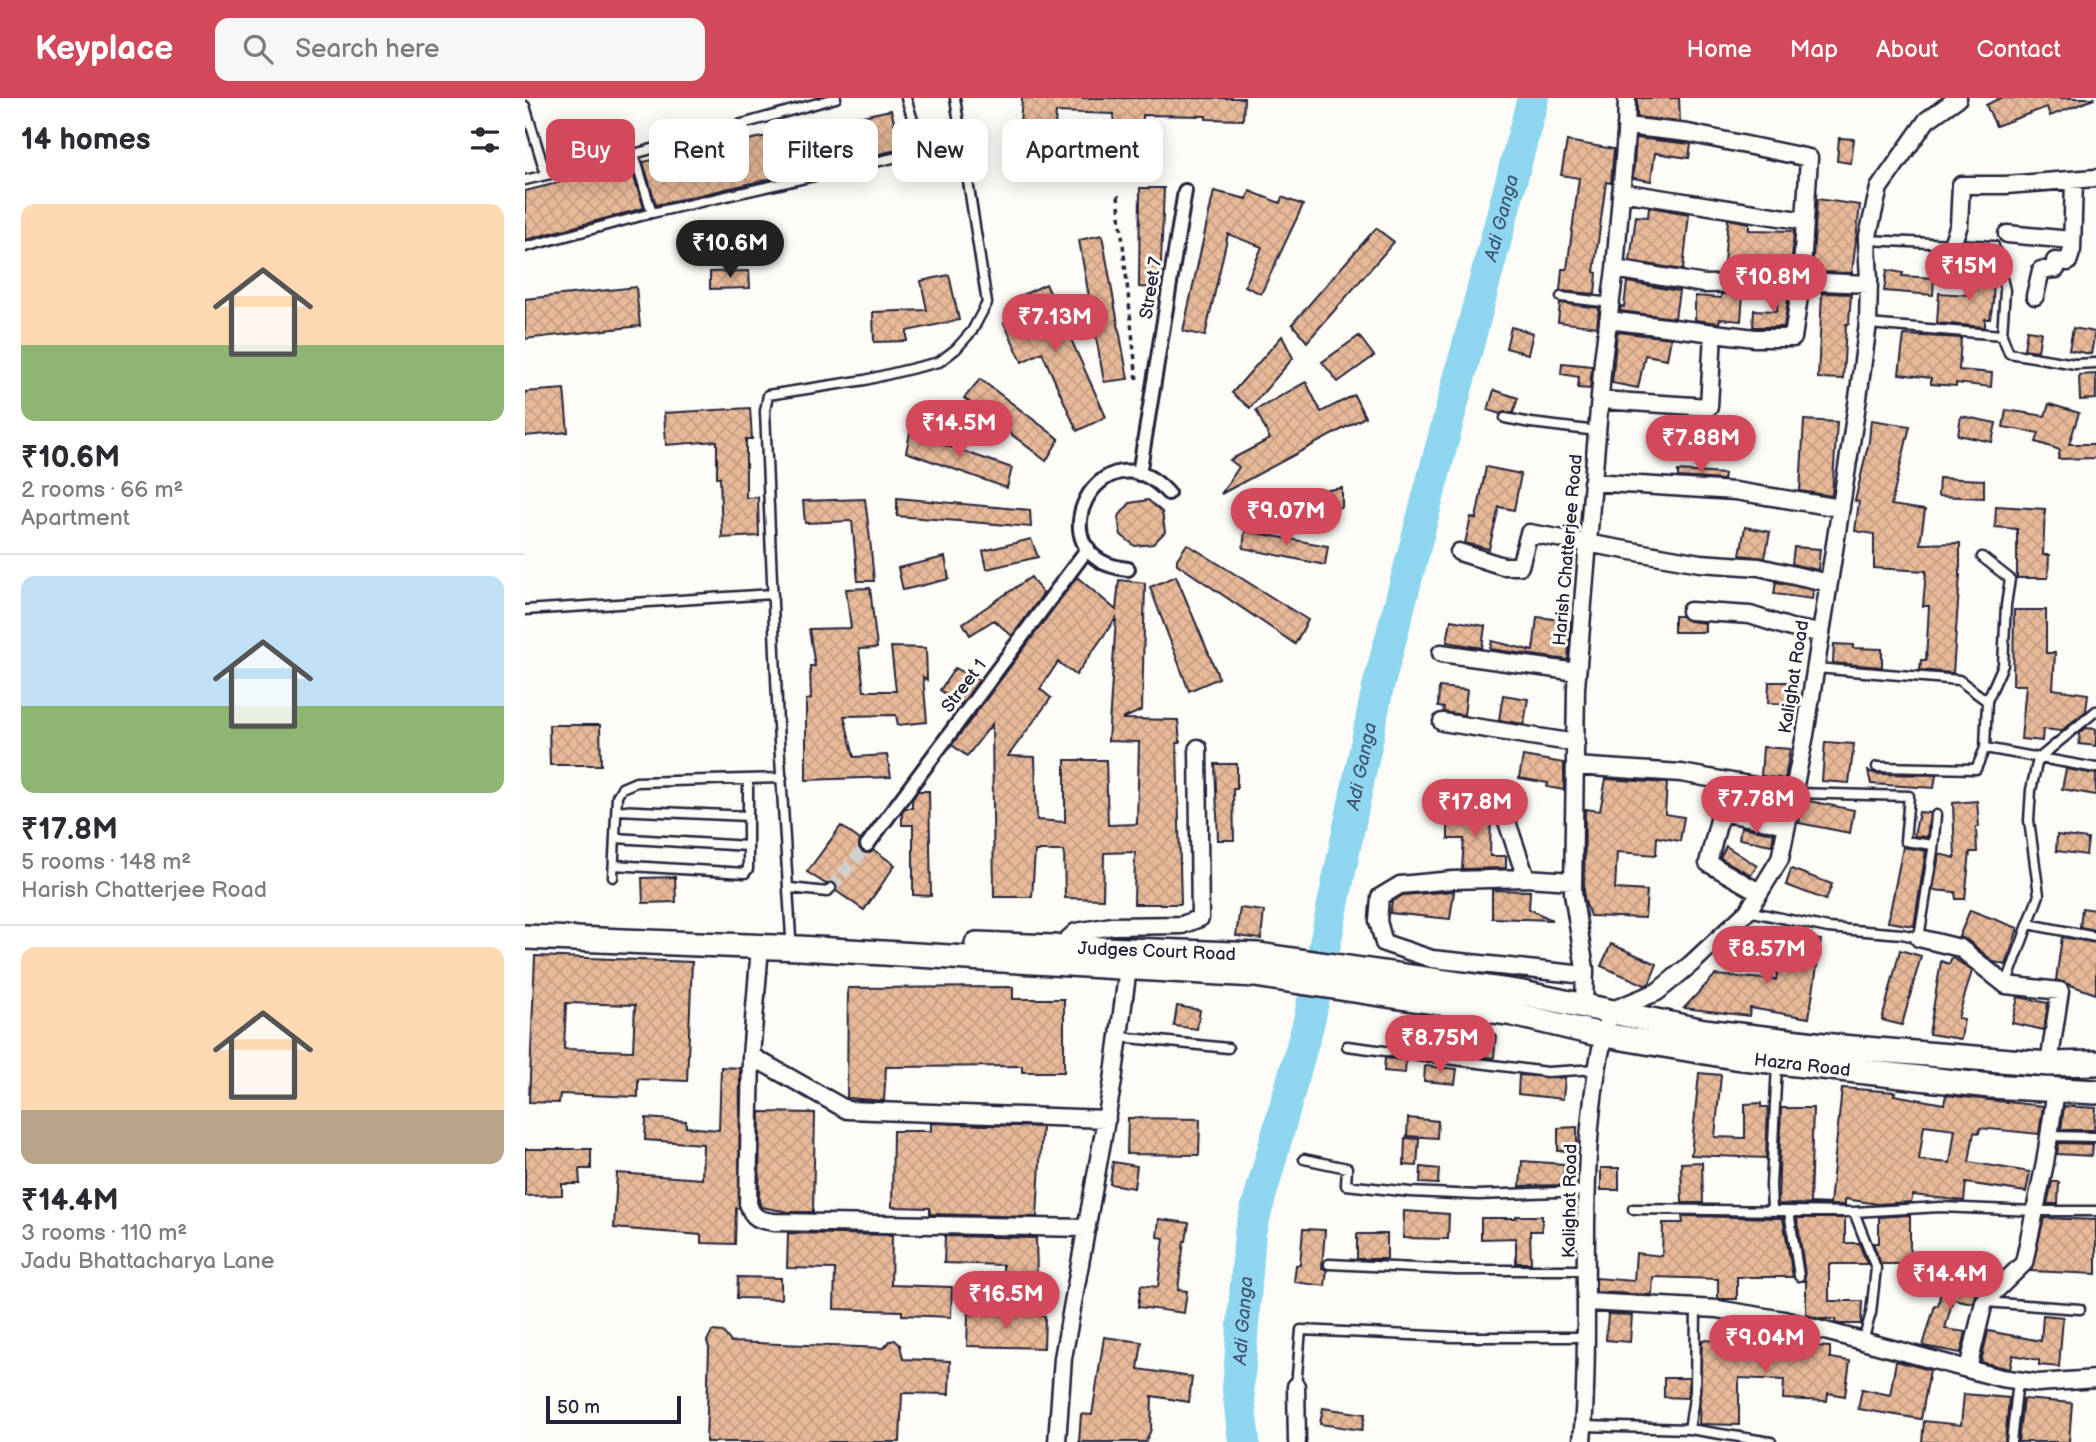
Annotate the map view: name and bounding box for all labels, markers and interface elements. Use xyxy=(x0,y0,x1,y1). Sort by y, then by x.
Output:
search box xyxy=(215,18,705,81)
text: Keyplace xyxy=(35,29,173,69)
icon: search xyxy=(239,30,277,68)
text: Search here xyxy=(295,34,439,65)
text: Home xyxy=(1687,35,1752,64)
text: Map xyxy=(1790,35,1838,64)
text: About xyxy=(1876,35,1938,64)
text: Contact xyxy=(1976,35,2061,64)
chip: Buy xyxy=(546,119,635,182)
chip: Rent xyxy=(649,119,749,182)
chip: Filters xyxy=(763,119,878,182)
chip: New xyxy=(892,119,988,182)
chip: Apartment xyxy=(1002,119,1163,182)
icon: filters xyxy=(466,121,504,159)
text: 14 homes xyxy=(21,122,150,158)
water label: Adi Ganga xyxy=(1479,172,1524,265)
pin: ₹10.6M xyxy=(673,220,787,280)
text: ₹10.6M xyxy=(692,229,768,257)
pin: ₹15M xyxy=(1928,244,2010,303)
icon: home xyxy=(200,249,326,375)
text: ₹15M xyxy=(1941,252,1997,280)
pin: ₹10.8M xyxy=(1716,254,1830,314)
street label: Street 7 xyxy=(1136,255,1166,321)
text: ₹10.8M xyxy=(1735,263,1811,291)
pin: ₹7.13M xyxy=(998,294,1112,354)
text: ₹7.13M xyxy=(1018,303,1092,331)
pin: ₹14.5M xyxy=(902,400,1016,460)
text: ₹14.5M xyxy=(922,409,996,437)
pin: ₹7.88M xyxy=(1644,416,1758,475)
text: ₹7.88M xyxy=(1662,424,1740,452)
text: ₹10.6M xyxy=(21,440,120,476)
street label: Harish Chatterjee Road xyxy=(1549,453,1587,647)
text: 2 rooms · 66 m² xyxy=(21,476,183,504)
pin: ₹9.07M xyxy=(1229,489,1343,548)
text: ₹9.07M xyxy=(1247,497,1325,525)
text: Apartment xyxy=(21,504,130,532)
street label: Kalighat Road xyxy=(1775,619,1813,735)
icon: home xyxy=(200,621,326,747)
street label: Street 1 xyxy=(937,655,991,717)
water label: Adi Ganga xyxy=(1341,721,1382,813)
pin: ₹7.78M xyxy=(1699,776,1813,836)
pin: ₹17.8M xyxy=(1418,780,1532,839)
text: ₹7.78M xyxy=(1717,785,1795,813)
text: ₹17.8M xyxy=(1438,788,1512,816)
text: ₹17.8M xyxy=(21,812,118,848)
text: 5 rooms · 148 m² xyxy=(21,848,191,876)
text: Harish Chatterjee Road xyxy=(21,876,267,904)
pin: ₹8.57M xyxy=(1710,926,1824,986)
text: ₹8.57M xyxy=(1728,935,1806,963)
street label: Judges Court Road xyxy=(1077,937,1236,965)
icon: home xyxy=(200,992,326,1118)
pin: ₹8.75M xyxy=(1383,1016,1497,1075)
text: ₹8.75M xyxy=(1401,1024,1479,1052)
street label: Hazra Road xyxy=(1753,1049,1852,1081)
street label: Kalighat Road xyxy=(1559,1144,1581,1258)
text: ₹14.4M xyxy=(21,1183,119,1219)
text: 3 rooms · 110 m² xyxy=(21,1219,187,1247)
text: Jadu Bhattacharya Lane xyxy=(21,1247,274,1275)
pin: ₹14.4M xyxy=(1893,1252,2007,1311)
text: ₹14.4M xyxy=(1913,1260,1987,1288)
pin: ₹16.5M xyxy=(949,1272,1063,1331)
water label: Adi Ganga xyxy=(1228,1276,1258,1367)
text: ₹16.5M xyxy=(969,1280,1043,1308)
pin: ₹9.04M xyxy=(1708,1316,1822,1375)
text: ₹9.04M xyxy=(1725,1324,1805,1352)
scale bar xyxy=(546,1393,681,1425)
text: 50 m xyxy=(557,1396,600,1419)

